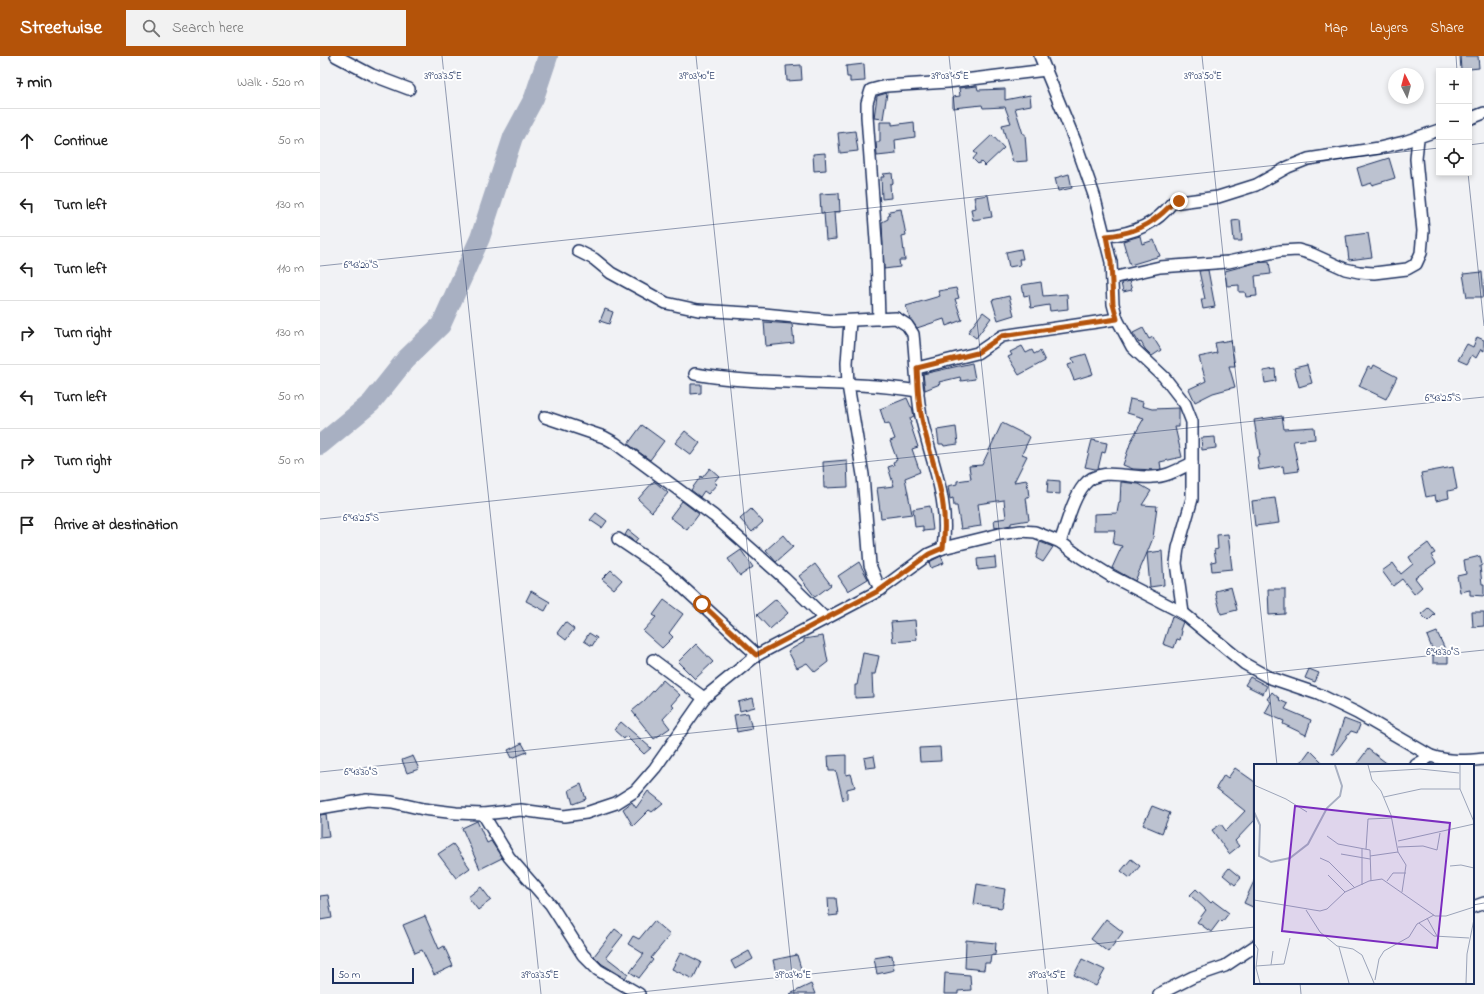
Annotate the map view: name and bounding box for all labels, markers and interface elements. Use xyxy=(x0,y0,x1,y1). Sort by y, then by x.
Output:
search box xyxy=(126,10,406,46)
text: Streetwise xyxy=(20,15,102,42)
icon: search xyxy=(140,17,162,39)
text: Search here xyxy=(172,17,244,39)
text: Map xyxy=(1324,18,1348,39)
text: Layers xyxy=(1370,18,1408,39)
text: Share xyxy=(1430,18,1464,39)
north arrow xyxy=(1388,68,1424,104)
map controls xyxy=(1436,68,1472,176)
button: + xyxy=(1436,68,1472,104)
text: 39°03'35"E xyxy=(424,69,462,84)
text: 39°03'40"E xyxy=(679,69,715,84)
text: 39°03'45"E xyxy=(931,69,969,84)
text: 39°03'50"E xyxy=(1184,69,1222,84)
text: 7 min xyxy=(16,70,52,95)
text: Walk · 520 m xyxy=(237,73,304,92)
button: − xyxy=(1436,104,1472,140)
icon: ahead xyxy=(16,130,38,152)
text: Continue xyxy=(54,130,108,152)
text: 50 m xyxy=(278,131,304,150)
button: locate xyxy=(1436,140,1472,176)
route end xyxy=(1170,192,1188,210)
icon: left xyxy=(16,194,38,216)
text: Turn left xyxy=(54,194,107,216)
text: 130 m xyxy=(276,195,304,214)
icon: left xyxy=(16,258,38,280)
text: Turn left xyxy=(54,258,107,280)
text: 6°43'20"S xyxy=(344,258,379,273)
text: 110 m xyxy=(277,259,304,278)
icon: right xyxy=(16,322,38,344)
text: Turn right xyxy=(54,322,112,344)
text: 130 m xyxy=(276,323,304,342)
icon: left xyxy=(16,386,38,408)
text: Turn left xyxy=(54,386,107,408)
text: 50 m xyxy=(278,387,304,406)
text: 6°43'25"S xyxy=(1425,391,1461,406)
icon: right xyxy=(16,450,38,472)
text: Turn right xyxy=(54,450,112,472)
text: 50 m xyxy=(278,451,304,470)
text: 6°43'25"S xyxy=(343,511,379,526)
icon: arrive xyxy=(16,514,38,536)
text: Arrive at destination xyxy=(54,514,178,536)
route start xyxy=(693,595,711,613)
text: 6°43'30"S xyxy=(1426,645,1460,660)
inset map xyxy=(1254,764,1474,984)
text: 6°43'30"S xyxy=(344,765,378,780)
scale bar xyxy=(332,966,414,985)
text: 50 m xyxy=(338,967,360,983)
text: 39°03'35"E xyxy=(521,968,559,983)
text: 39°03'40"E xyxy=(775,968,811,983)
text: 39°03'45"E xyxy=(1028,968,1066,983)

